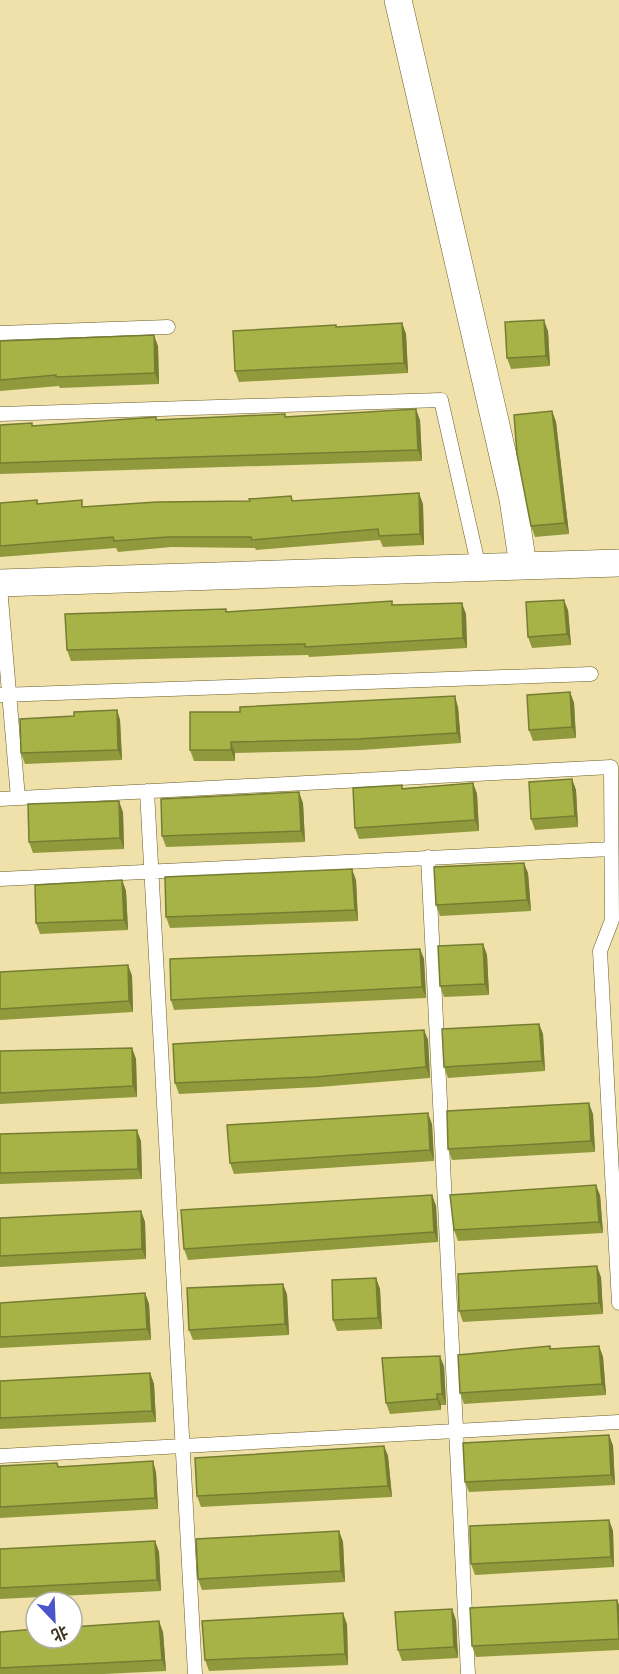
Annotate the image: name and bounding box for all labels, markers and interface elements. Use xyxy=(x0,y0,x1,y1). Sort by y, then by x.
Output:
north arrow xyxy=(24,1590,84,1650)
text: 北 xyxy=(49,1621,71,1645)

